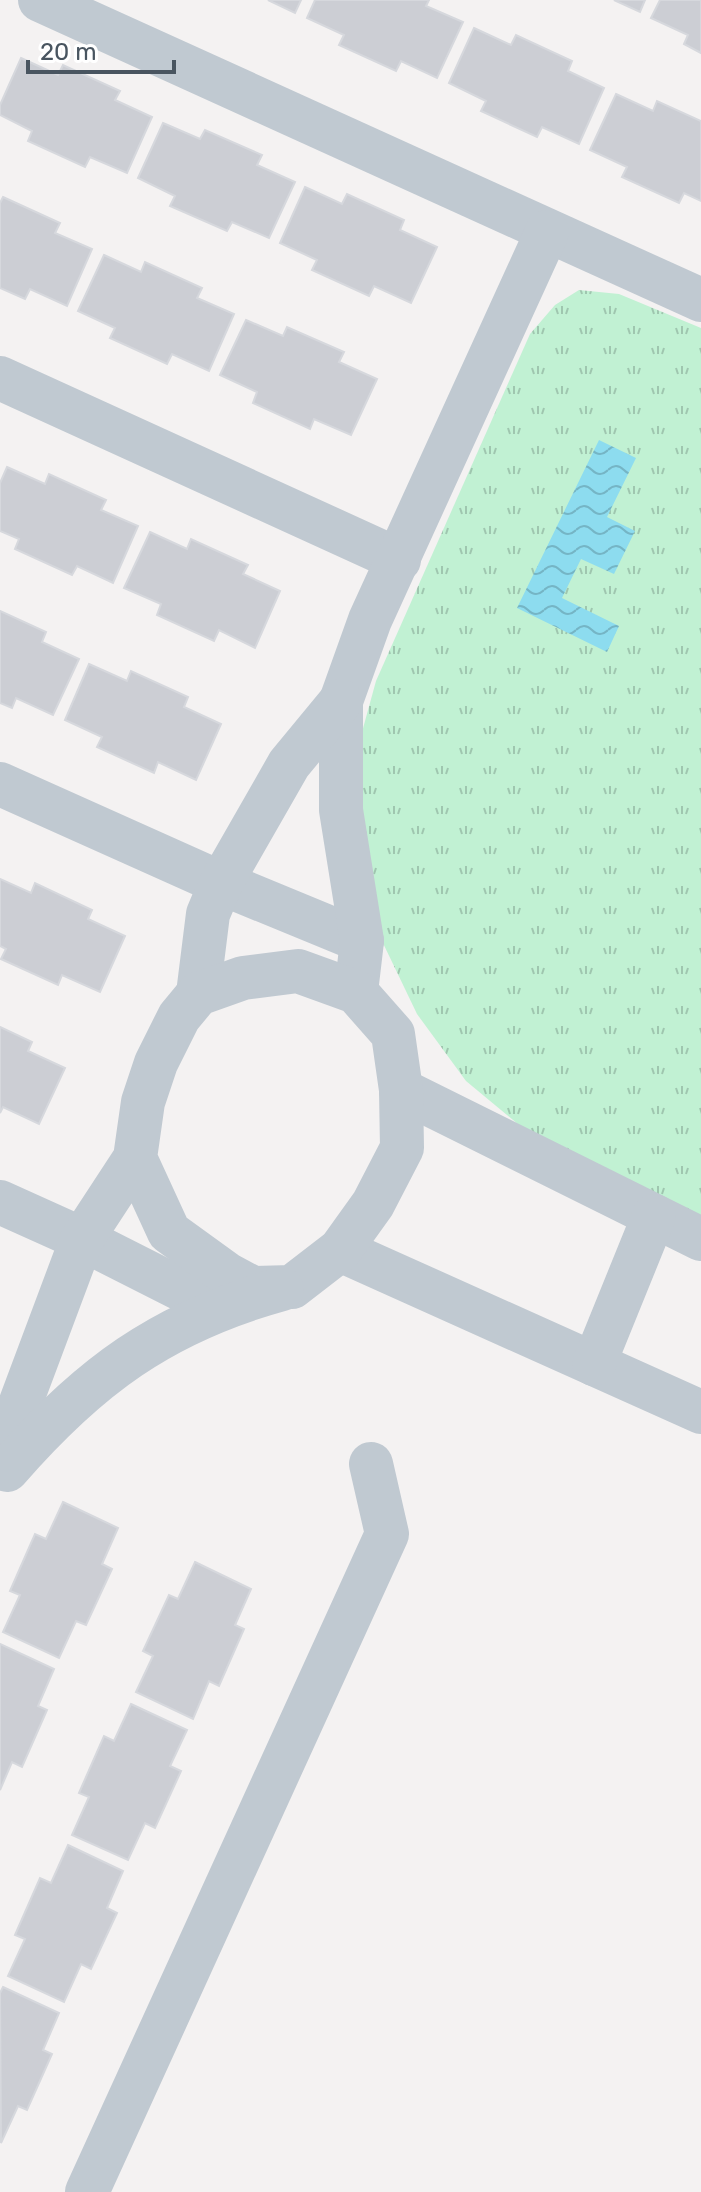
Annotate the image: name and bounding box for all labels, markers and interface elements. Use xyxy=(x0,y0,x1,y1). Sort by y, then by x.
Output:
scale bar xyxy=(28,24,174,74)
text: 20 m xyxy=(40,38,97,66)

